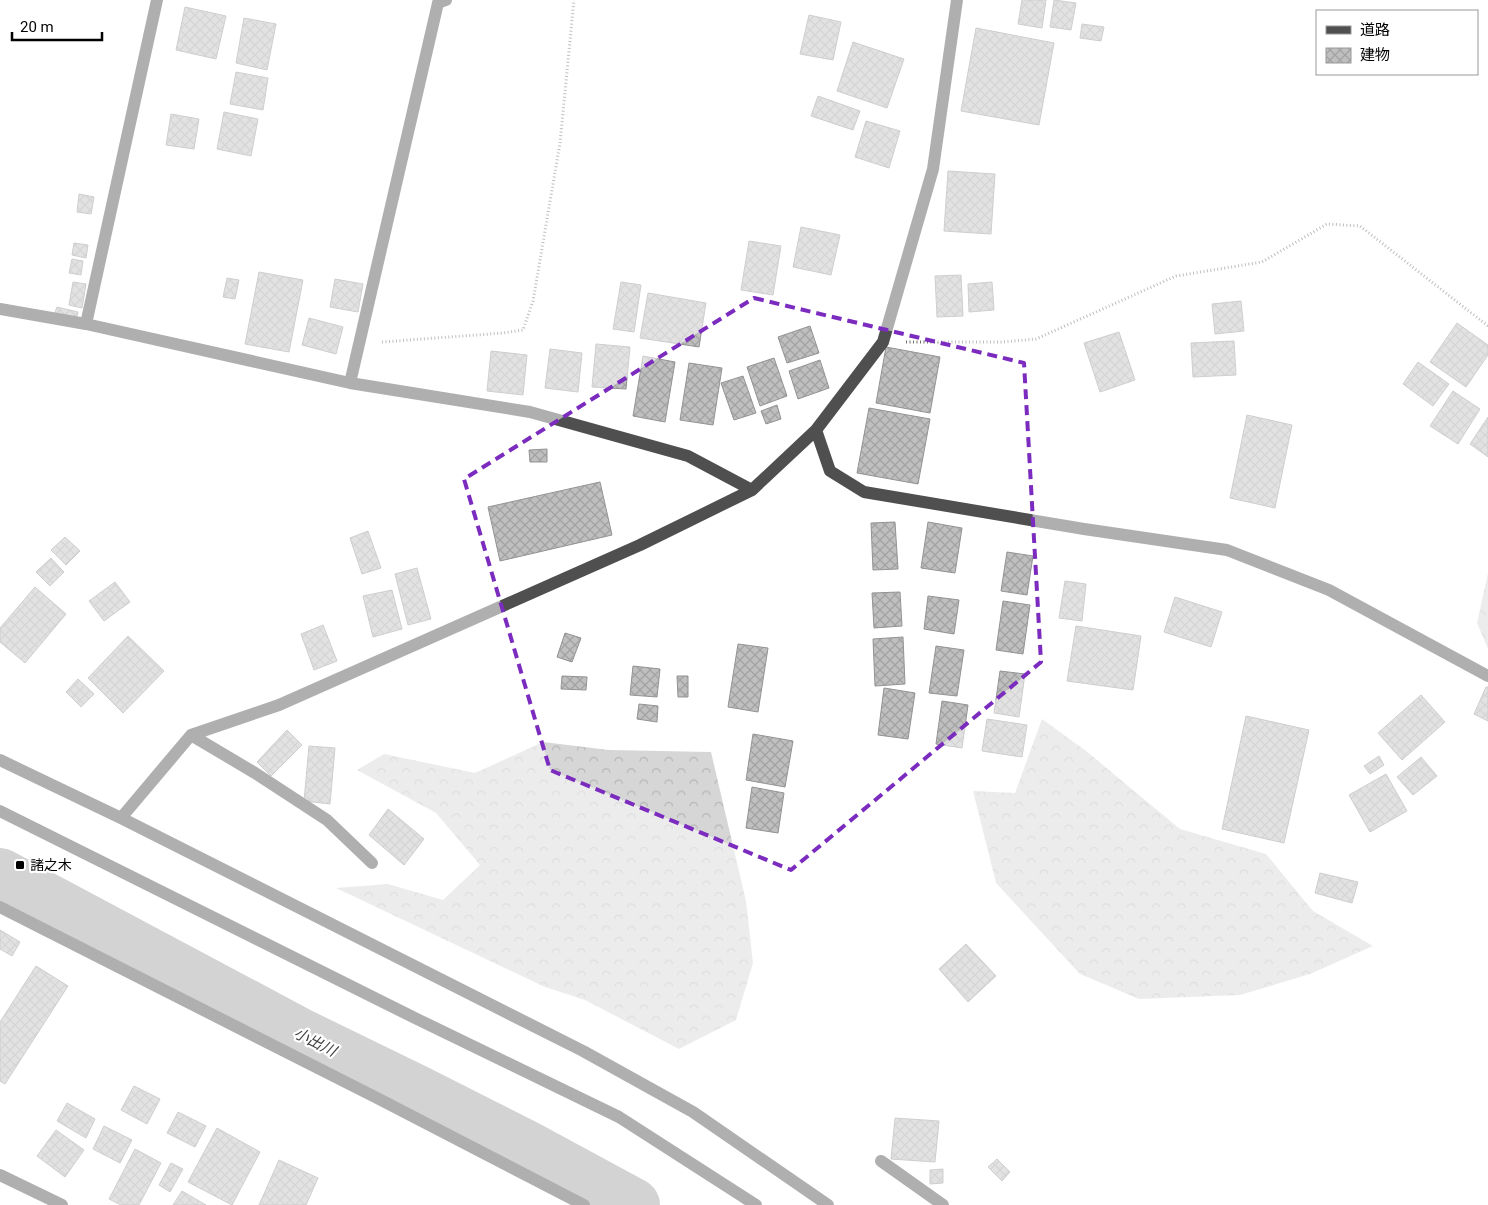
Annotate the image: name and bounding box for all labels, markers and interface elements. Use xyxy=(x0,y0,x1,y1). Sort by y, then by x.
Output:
scale bar xyxy=(12,10,102,42)
legend xyxy=(1316,10,1478,75)
text: 20 m xyxy=(20,18,54,36)
text: 道路 xyxy=(1360,21,1390,39)
text: 建物 xyxy=(1360,46,1390,64)
place label: 諸之木 xyxy=(30,857,72,873)
marker: 諸之木 xyxy=(14,859,26,871)
water label: 小出川 xyxy=(291,1024,341,1061)

